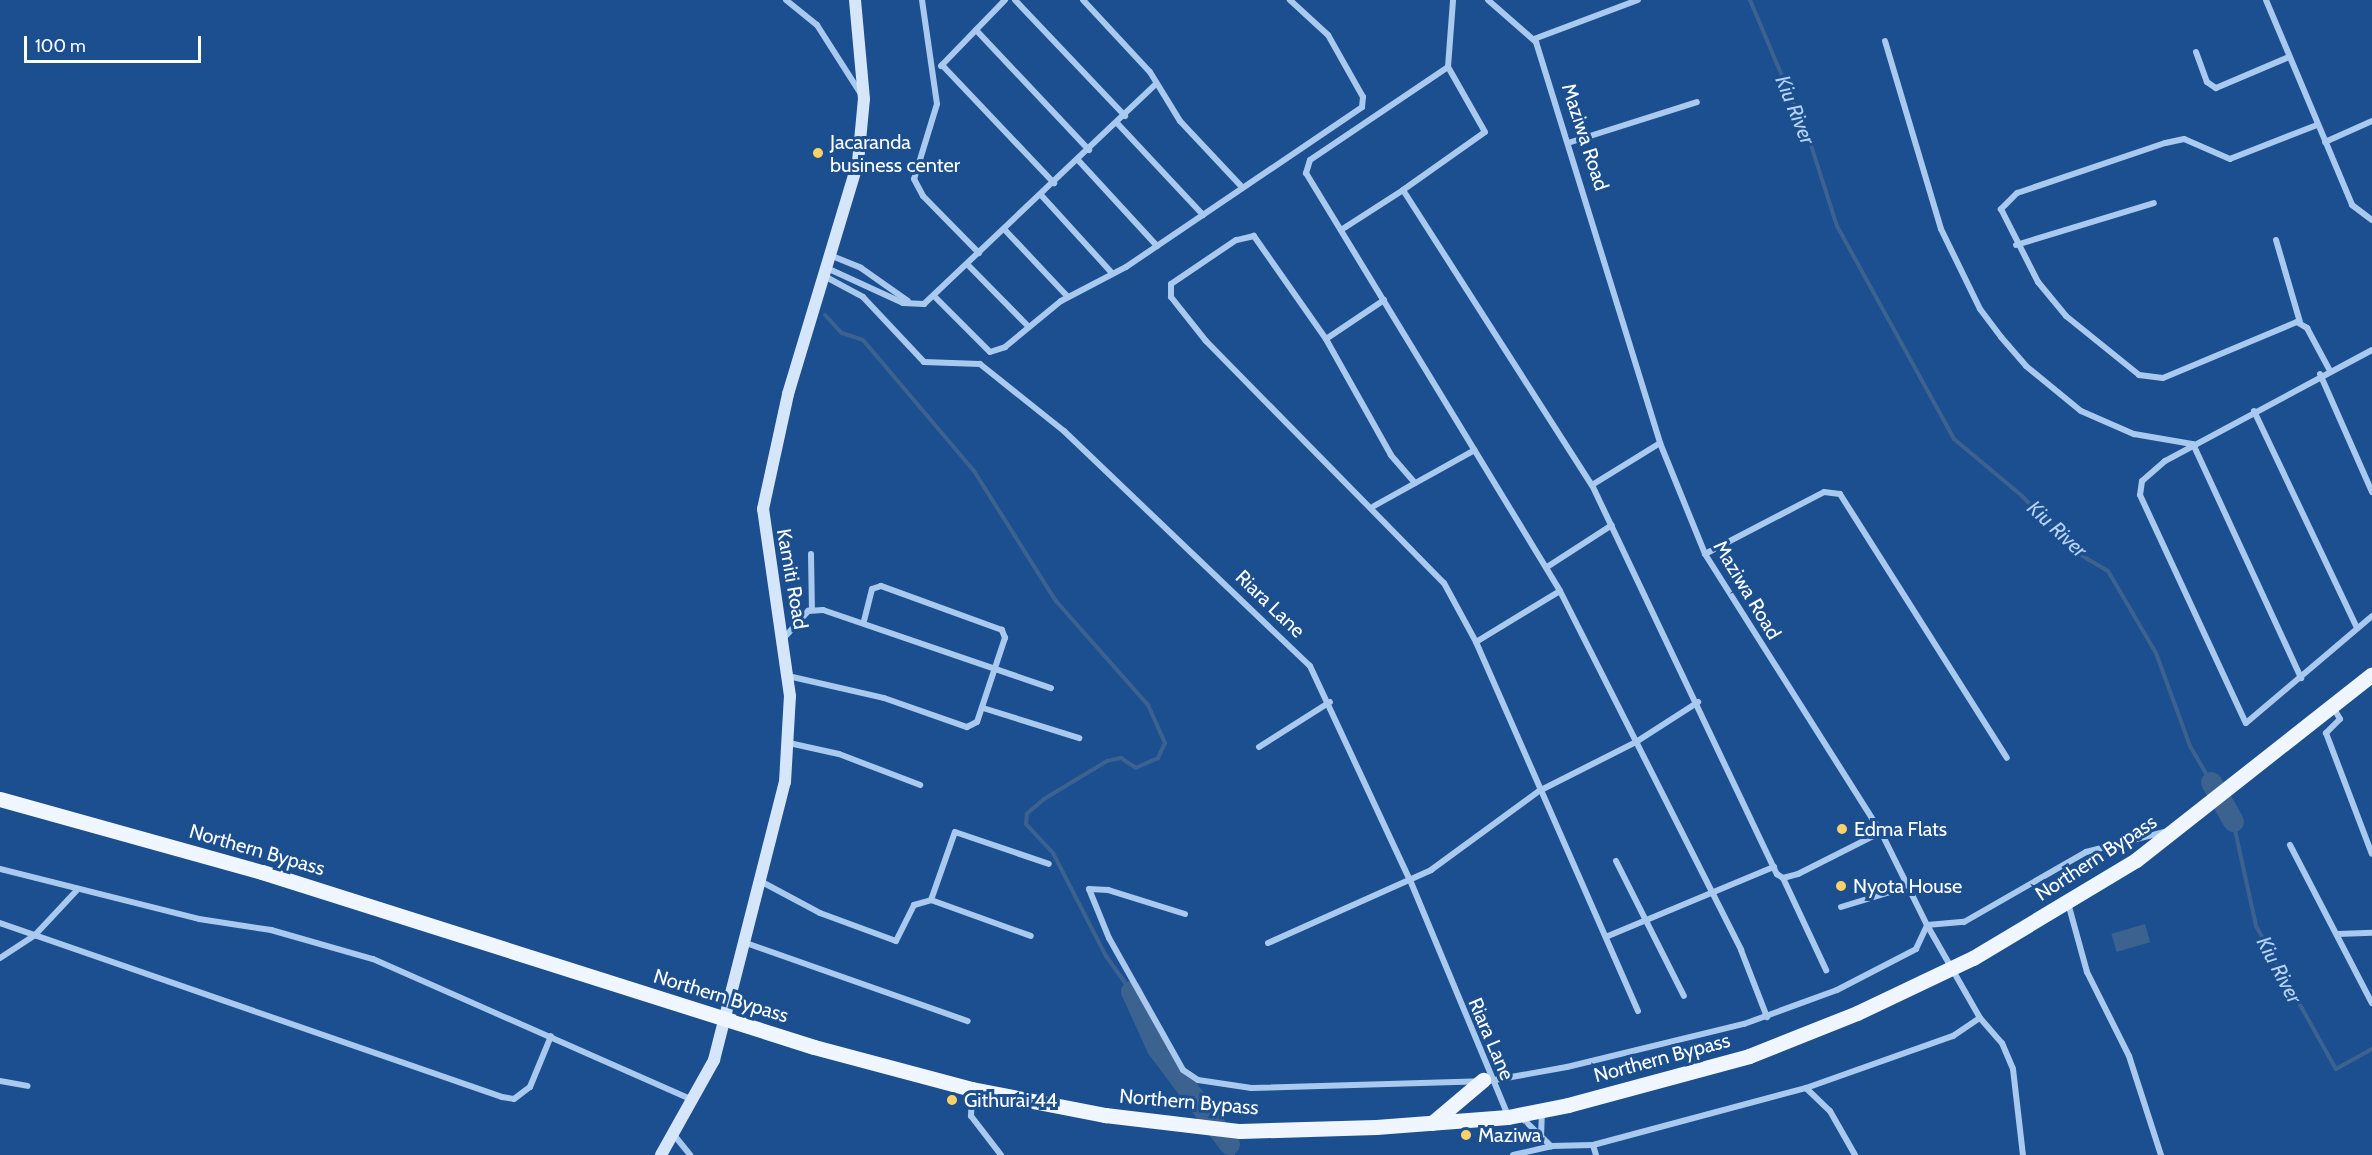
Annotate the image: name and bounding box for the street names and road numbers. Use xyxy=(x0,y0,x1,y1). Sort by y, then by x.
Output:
street label: Maziwa Road xyxy=(1556,80,1614,194)
street label: Kamiti Road xyxy=(771,527,813,631)
street label: Maziwa Road xyxy=(1708,536,1786,644)
street label: Riara Lane xyxy=(1230,565,1310,643)
street label: Northern Bypass xyxy=(2031,810,2161,906)
street label: Northern Bypass xyxy=(186,819,328,881)
street label: Northern Bypass xyxy=(651,964,791,1028)
street label: Riara Lane xyxy=(1463,994,1519,1084)
street label: Northern Bypass xyxy=(1591,1028,1733,1088)
street label: Northern Bypass xyxy=(1118,1084,1260,1120)

